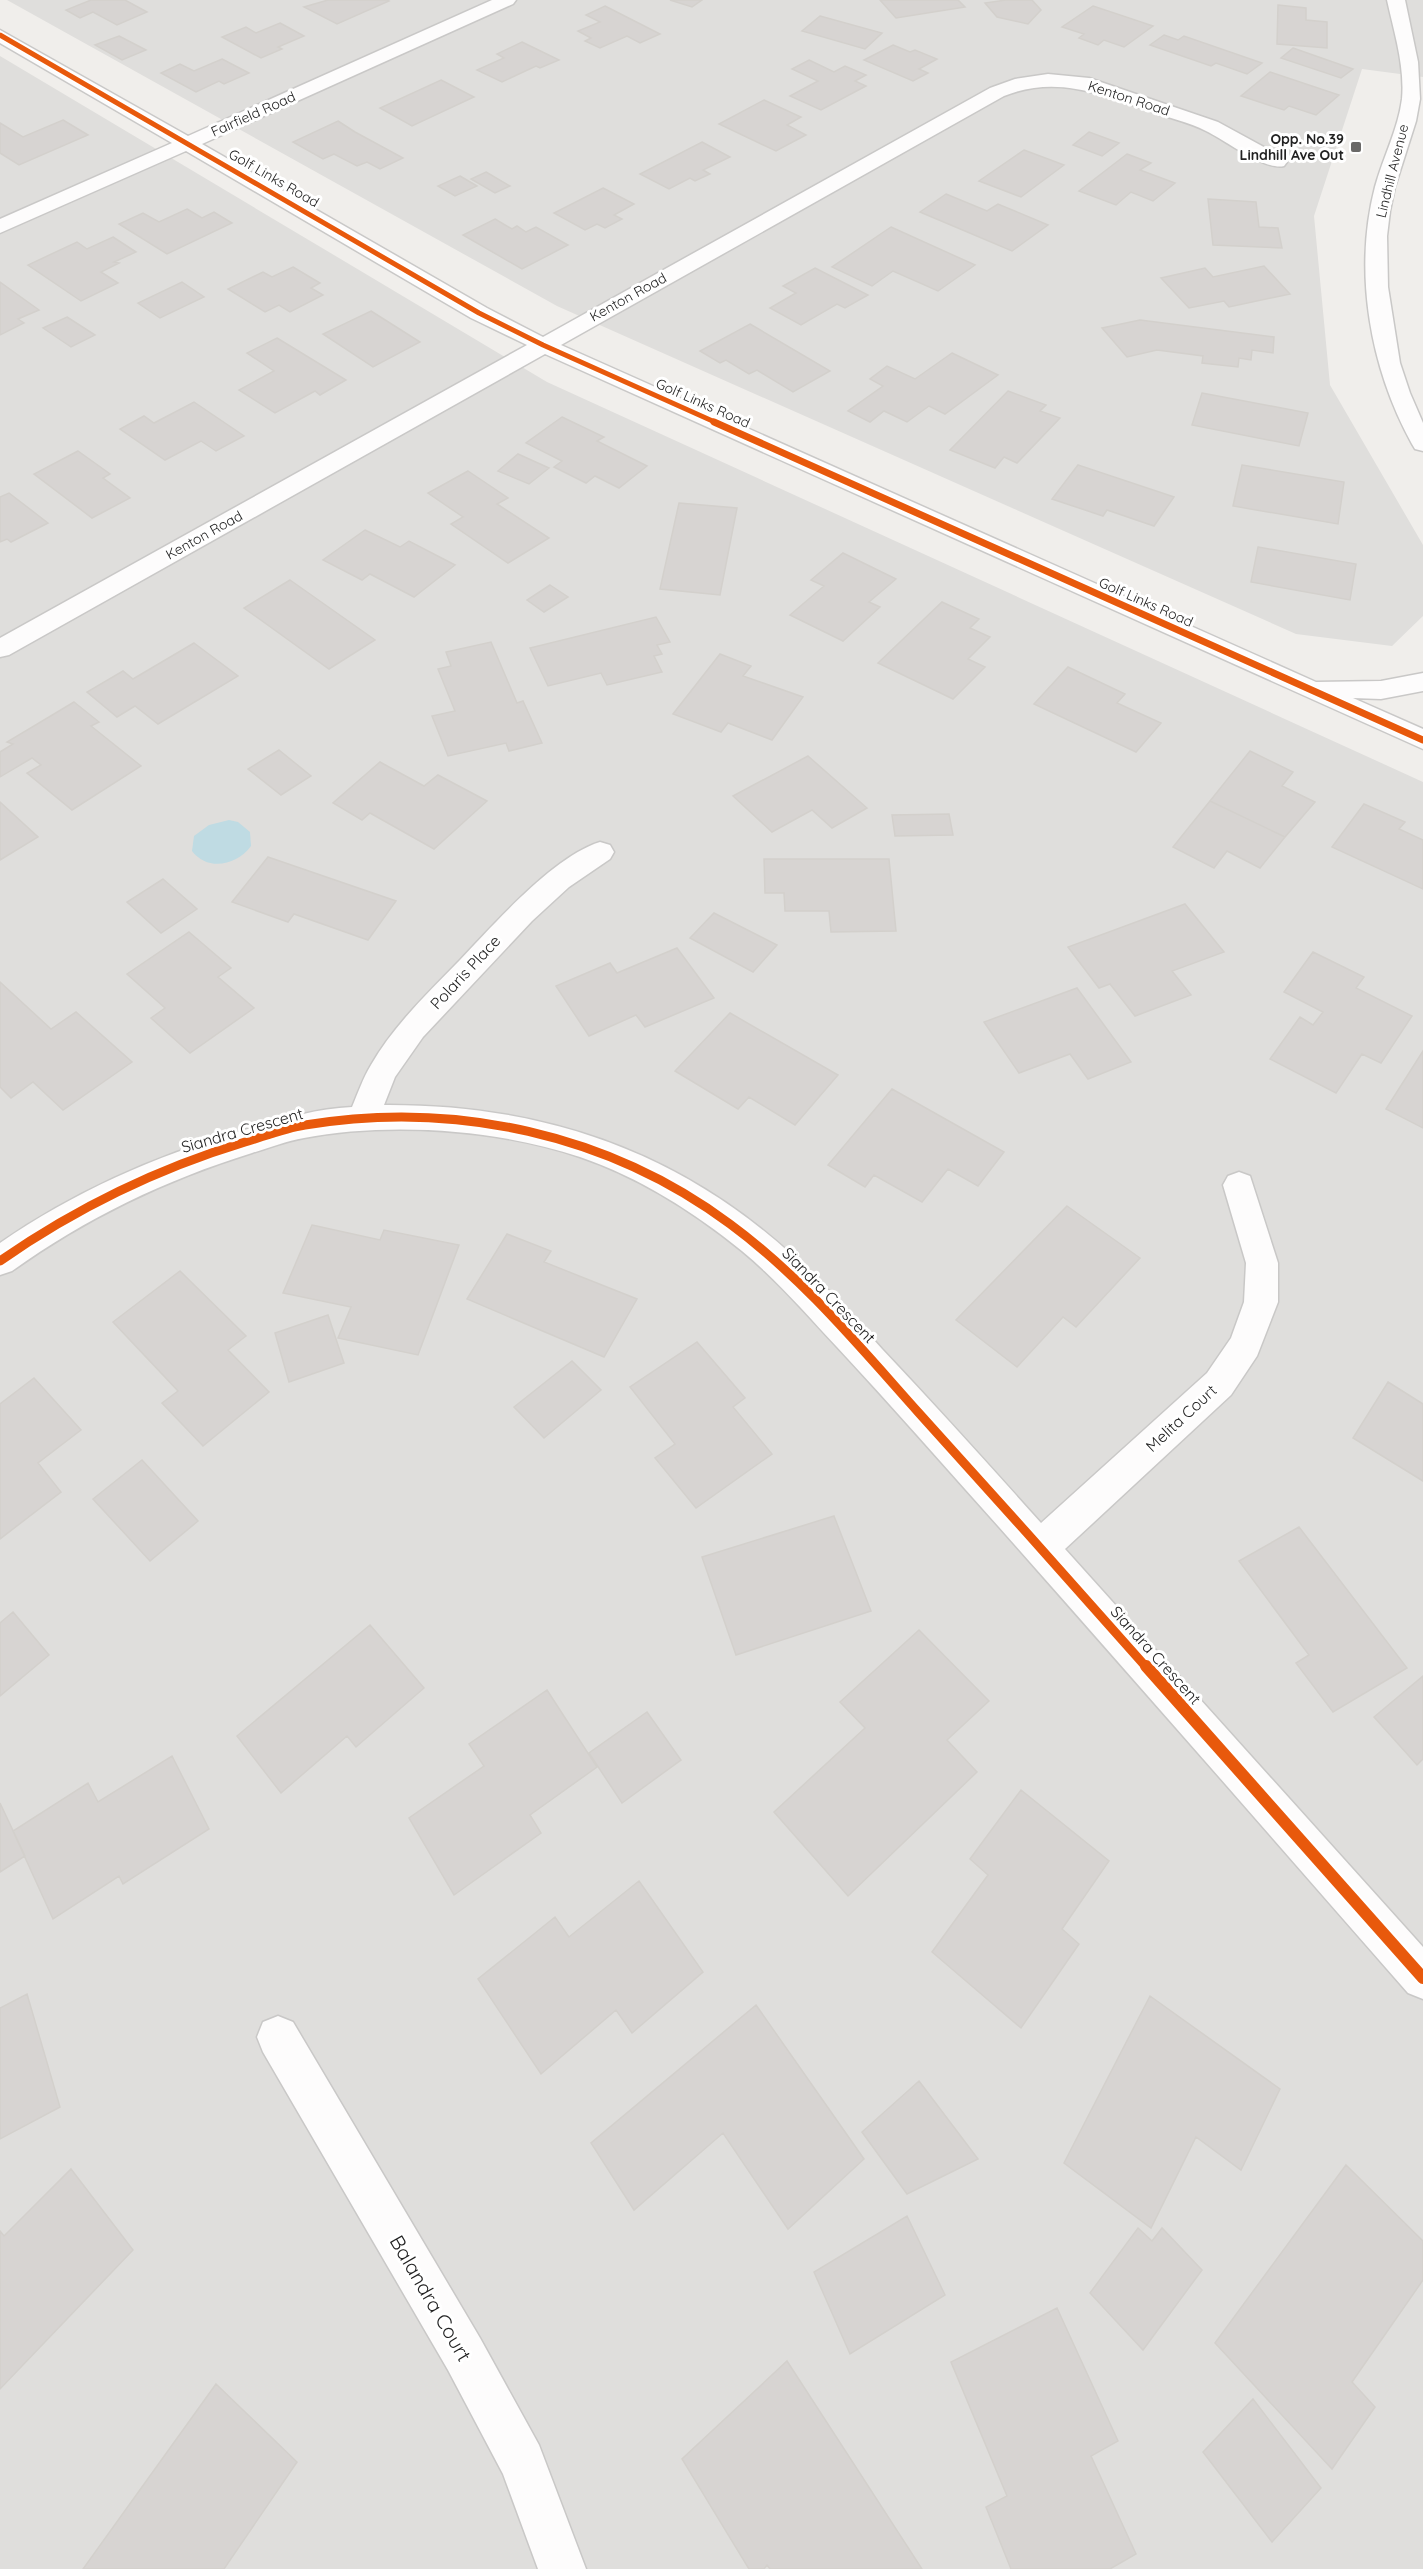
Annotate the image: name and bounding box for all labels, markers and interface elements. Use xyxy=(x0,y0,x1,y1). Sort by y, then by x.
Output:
street label: Kenton Road xyxy=(1086,76,1172,120)
street label: Fairfield Road xyxy=(208,87,298,141)
street label: Lindhill Avenue xyxy=(1372,122,1412,220)
place label: Opp. No.39 Lindhill Ave Out xyxy=(1240,130,1344,164)
marker: Opp. No.39 Lindhill Ave Out xyxy=(1349,140,1363,154)
street label: Golf Links Road xyxy=(226,145,322,211)
street label: Kenton Road xyxy=(586,269,670,325)
street label: Golf Links Road xyxy=(653,374,753,432)
street label: Kenton Road xyxy=(162,507,246,563)
street label: Golf Links Road xyxy=(1096,573,1196,631)
street label: Polaris Place xyxy=(426,931,504,1013)
street label: Siandra Crescent xyxy=(179,1103,305,1157)
street label: Siandra Crescent xyxy=(778,1243,880,1347)
street label: Melita Court xyxy=(1141,1380,1221,1456)
street label: Siandra Crescent xyxy=(1106,1602,1206,1708)
street label: Balandra Court xyxy=(385,2230,477,2366)

